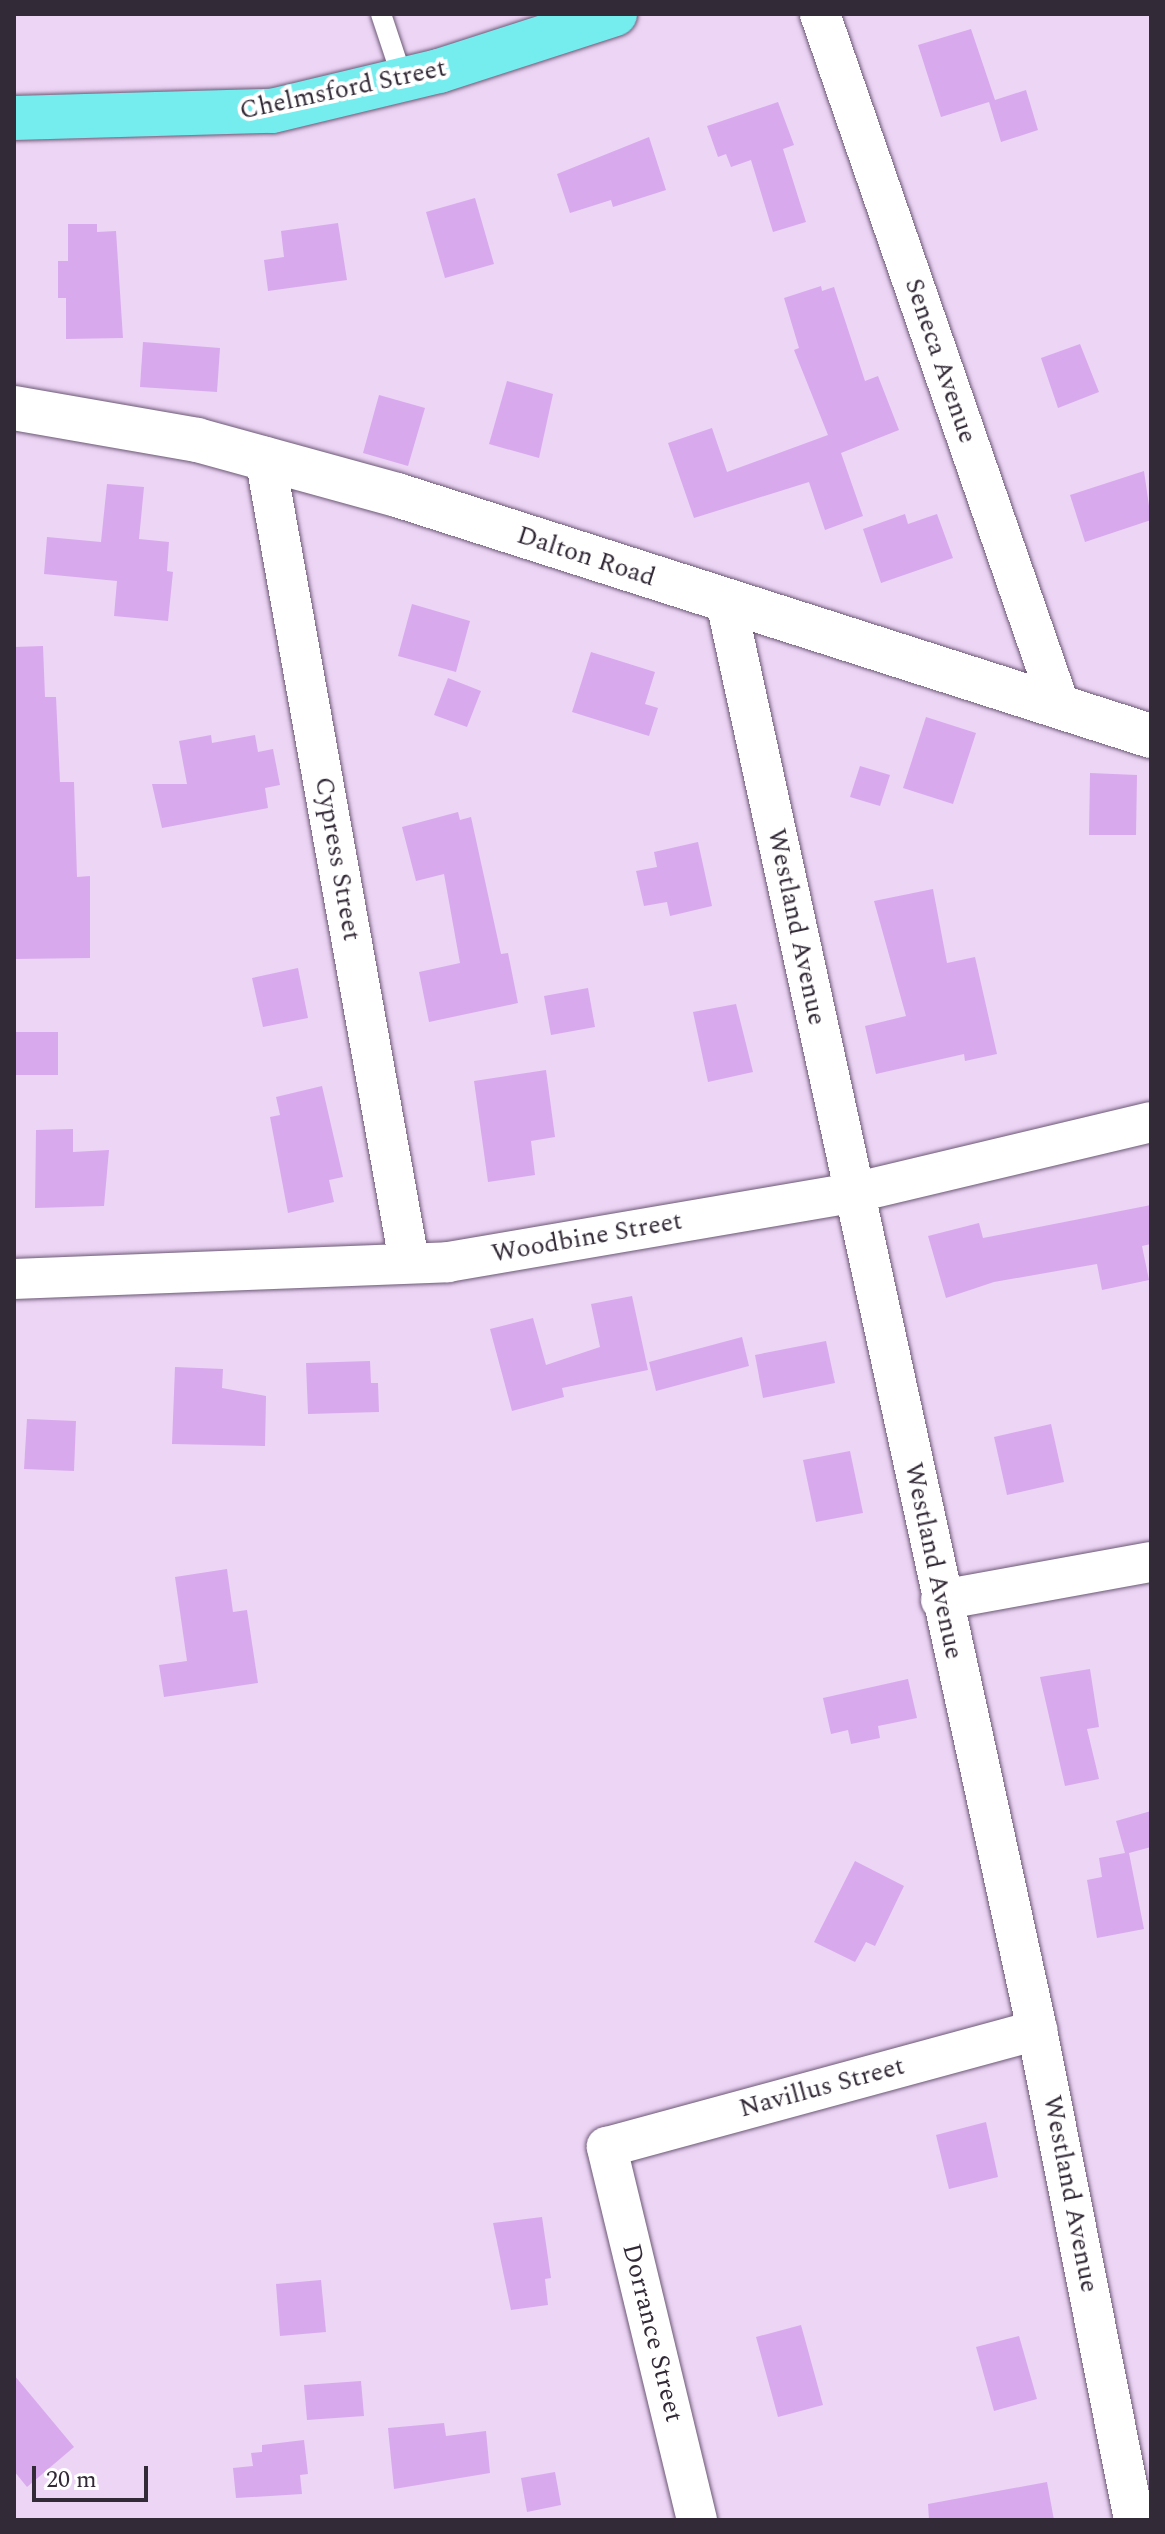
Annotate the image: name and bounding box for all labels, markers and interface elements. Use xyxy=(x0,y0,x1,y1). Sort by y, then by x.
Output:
street label: Chelmsford Street xyxy=(237,53,449,127)
street label: Seneca Avenue xyxy=(897,275,983,447)
street label: Dalton Road xyxy=(513,520,659,594)
street label: Cypress Street xyxy=(307,775,367,943)
street label: Westland Avenue xyxy=(760,826,832,1028)
street label: Woodbine Street xyxy=(489,1206,685,1270)
street label: Westland Avenue xyxy=(897,1460,969,1662)
street label: Navillus Street xyxy=(736,2051,908,2125)
street label: Westland Avenue xyxy=(1036,2093,1104,2295)
street label: Dorrance Street xyxy=(615,2241,689,2425)
scale bar xyxy=(36,2450,152,2500)
text: 20 m xyxy=(46,2462,97,2498)

